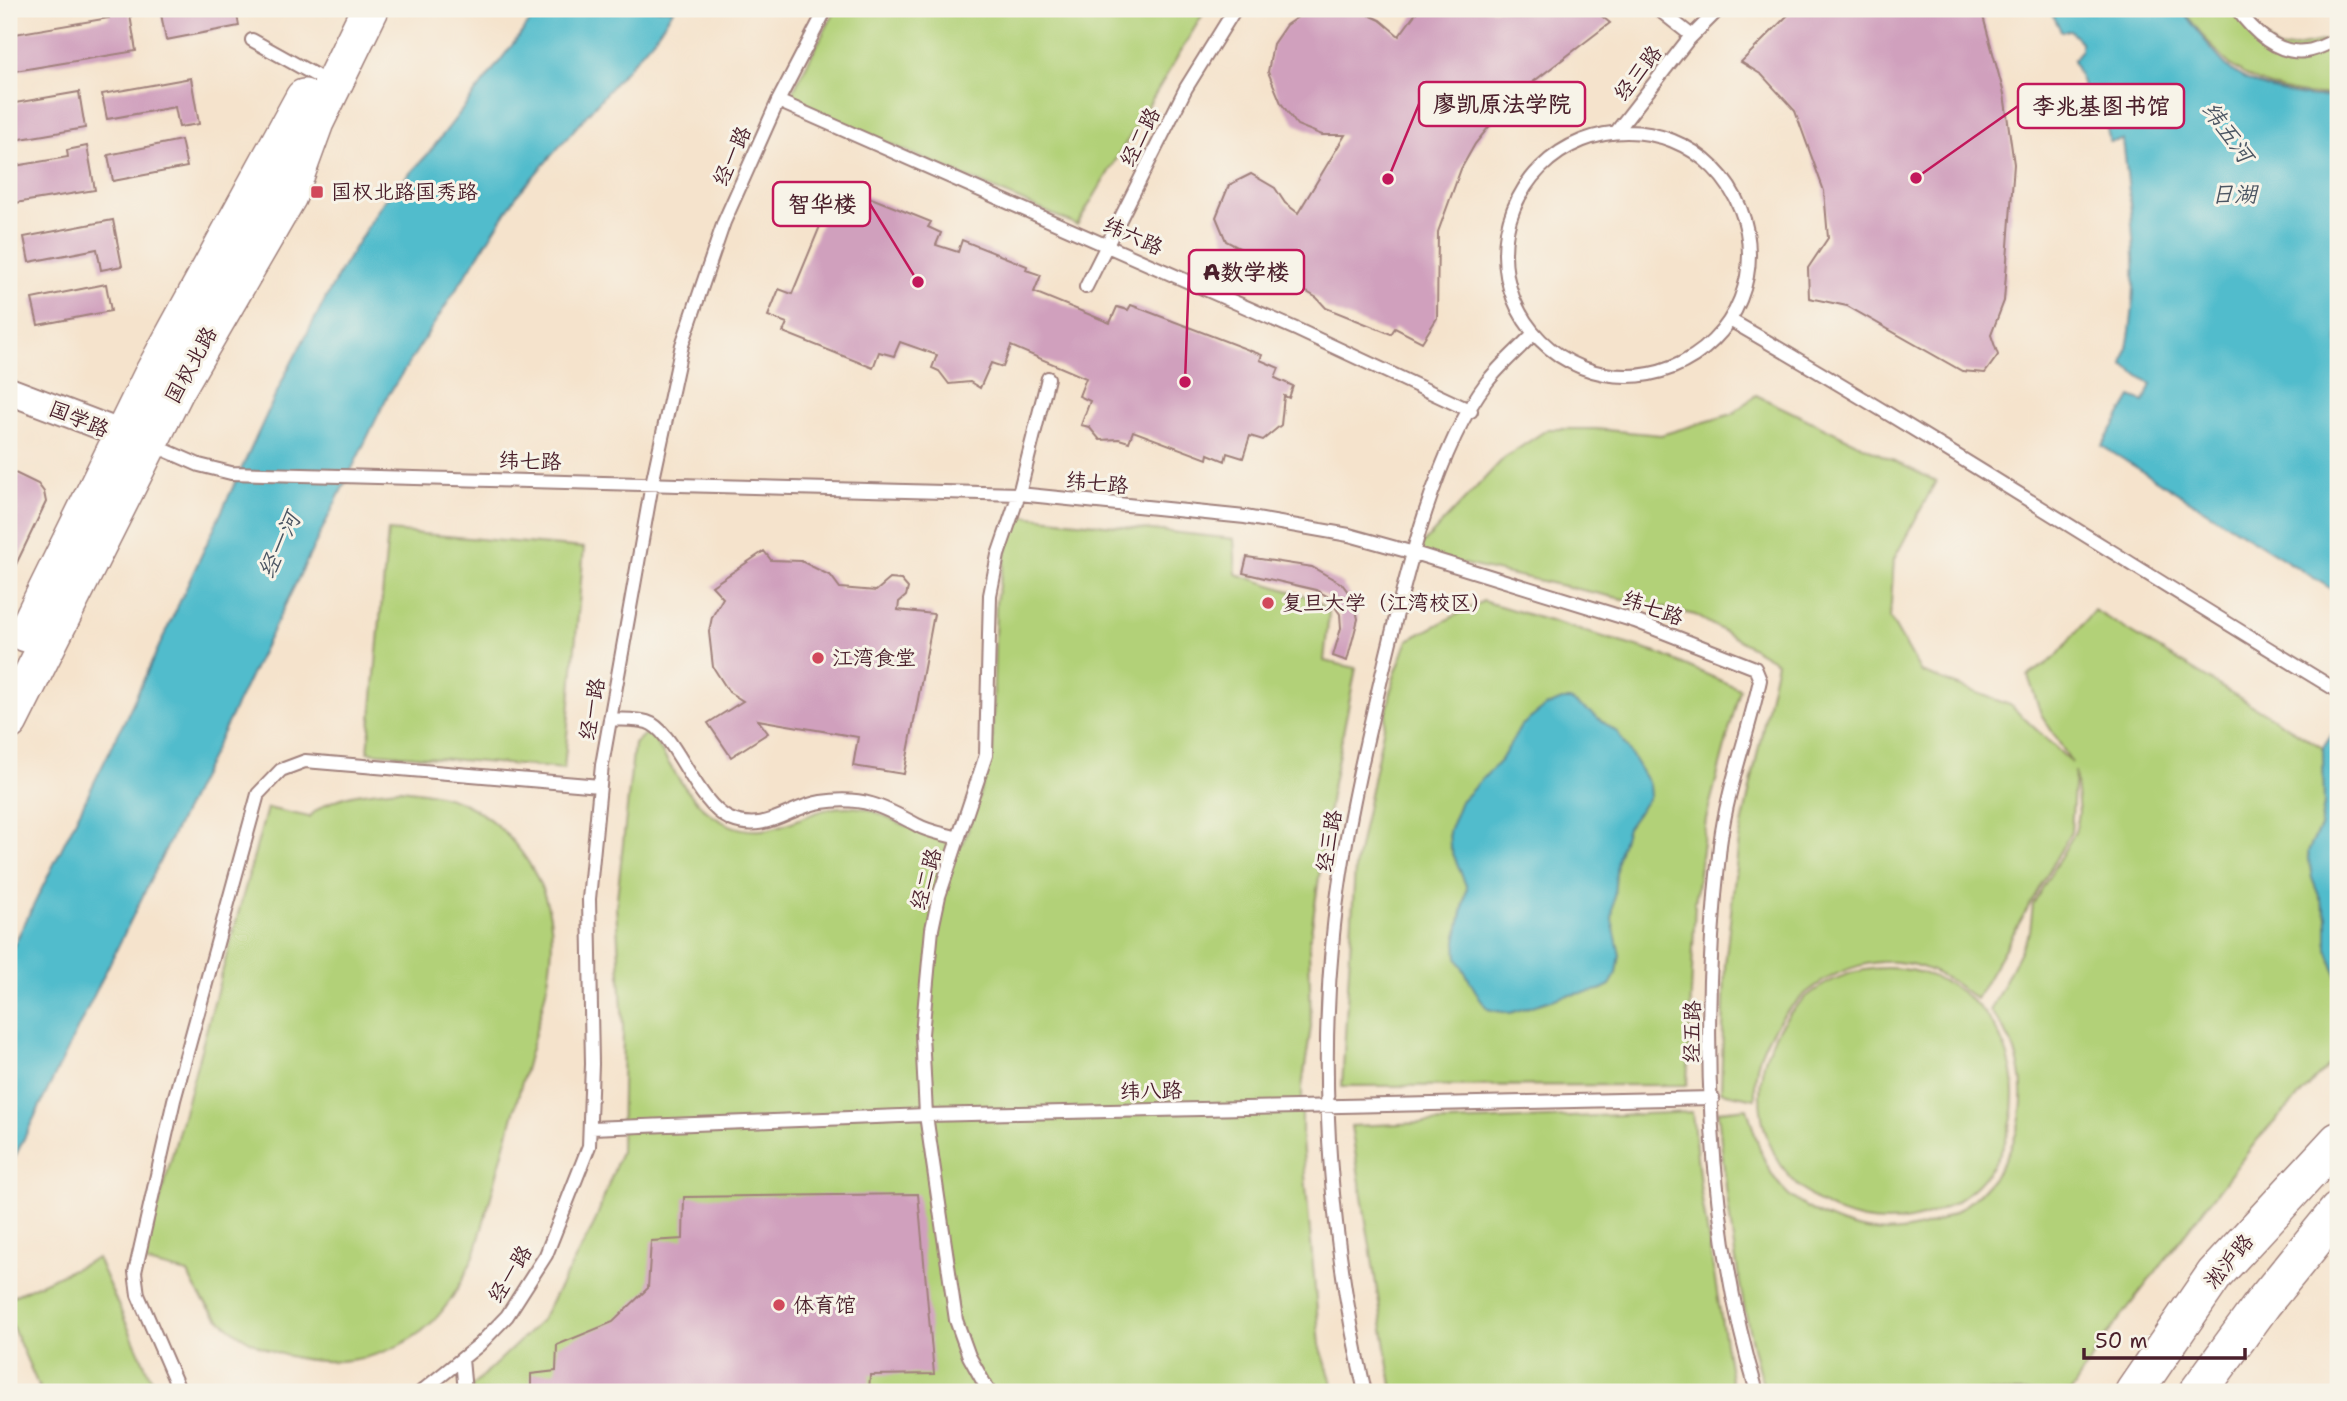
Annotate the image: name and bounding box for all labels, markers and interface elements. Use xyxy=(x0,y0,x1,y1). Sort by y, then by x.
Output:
street label: 经三路 xyxy=(1608,40,1668,106)
callout: 廖凯原法学院 xyxy=(1419,82,1585,126)
callout: 李兆基图书馆 xyxy=(2018,84,2184,128)
text: 廖凯原法学院 xyxy=(1433,89,1571,119)
text: 李兆基图书馆 xyxy=(2032,91,2170,121)
water label: 纬五河 xyxy=(2196,95,2263,172)
street label: 经二路 xyxy=(1113,103,1167,171)
street label: 经一路 xyxy=(706,122,758,190)
place label: 国权北路国秀路 xyxy=(331,178,478,206)
water label: 日湖 xyxy=(2211,179,2259,209)
callout: 智华楼 xyxy=(773,182,870,226)
marker: 国权北路国秀路 xyxy=(309,184,325,200)
text: 智华楼 xyxy=(788,189,857,219)
street label: 纬六路 xyxy=(1099,210,1167,262)
callout: A数学楼 xyxy=(1189,250,1304,294)
text: A数学楼 xyxy=(1203,257,1289,287)
street label: 国权北路 xyxy=(158,321,224,409)
street label: 国学路 xyxy=(45,394,113,444)
street label: 纬七路 xyxy=(498,446,562,476)
street label: 纬七路 xyxy=(1064,466,1130,500)
water label: 经一河 xyxy=(251,504,309,583)
street label: 纬七路 xyxy=(1619,584,1687,632)
place label: 复旦大学（江湾校区） xyxy=(1282,589,1492,617)
marker: 复旦大学（江湾校区） xyxy=(1260,595,1276,611)
place label: 江湾食堂 xyxy=(832,644,916,672)
marker: 江湾食堂 xyxy=(810,650,826,666)
street label: 经一路 xyxy=(573,676,611,742)
street label: 经三路 xyxy=(1310,808,1348,874)
street label: 经二路 xyxy=(904,845,948,913)
street label: 经五路 xyxy=(1677,1000,1707,1064)
street label: 纬八路 xyxy=(1119,1076,1183,1106)
street label: 淞沪路 xyxy=(2198,1228,2260,1294)
street label: 经一路 xyxy=(481,1240,539,1308)
place label: 体育馆 xyxy=(793,1291,856,1319)
marker: 体育馆 xyxy=(771,1297,787,1313)
scale bar xyxy=(2084,1317,2246,1361)
text: 50 m xyxy=(2095,1327,2148,1355)

